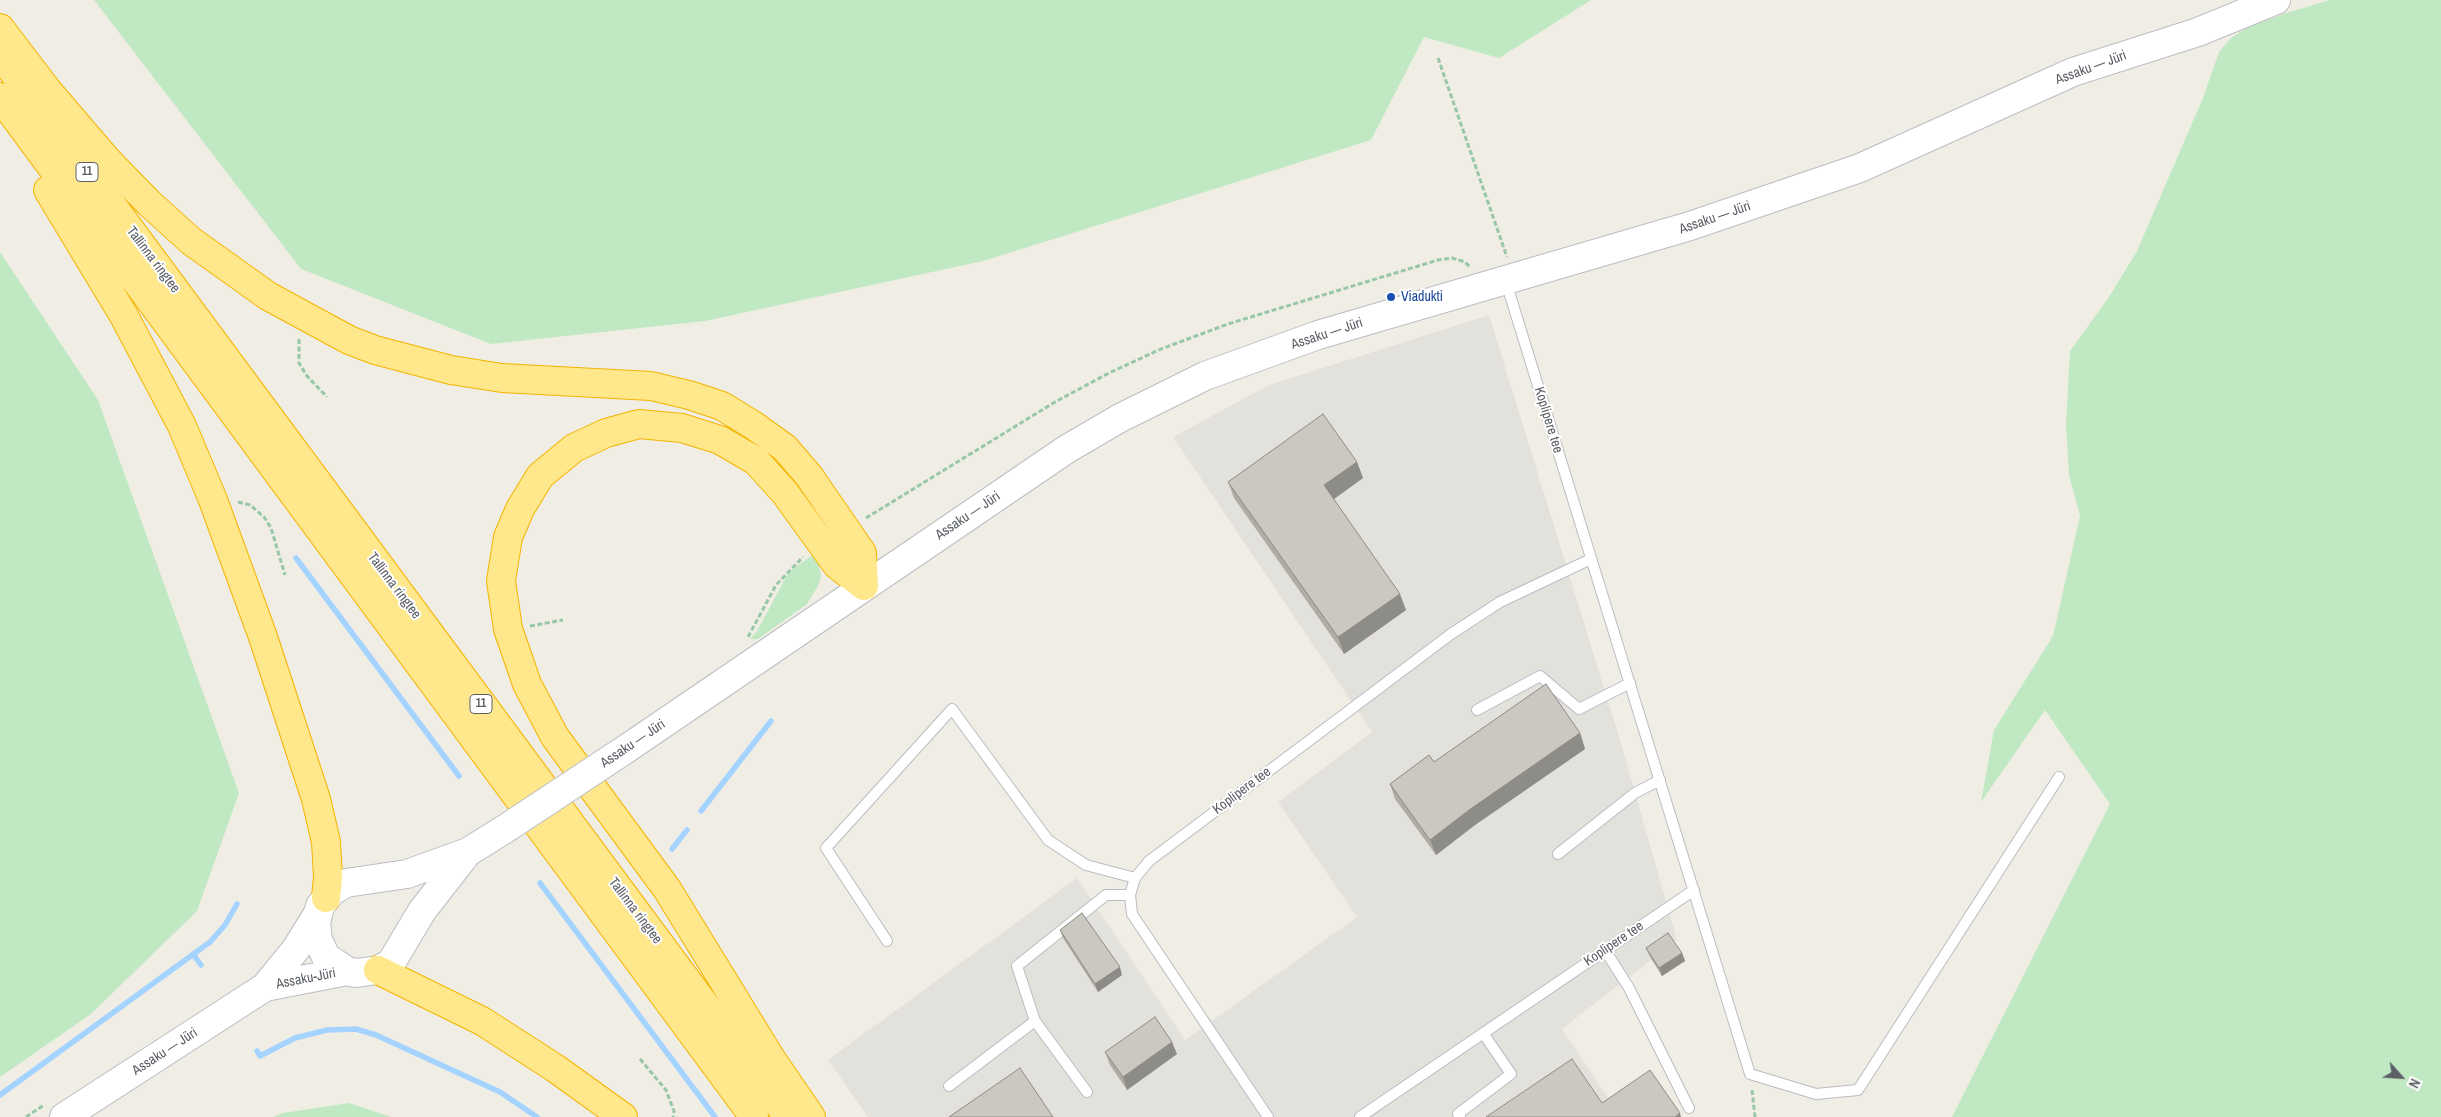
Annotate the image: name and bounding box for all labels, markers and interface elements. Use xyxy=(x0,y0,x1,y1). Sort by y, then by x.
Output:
street label: Assaku — Jüri xyxy=(2053,47,2129,89)
road number: 11 xyxy=(76,162,98,182)
street label: Assaku — Jüri xyxy=(1677,198,1753,238)
street label: Tallinna ringtee xyxy=(123,224,183,296)
place label: Viadukti xyxy=(1401,289,1443,305)
marker: Viadukti xyxy=(1385,291,1397,303)
street label: Assaku — Jüri xyxy=(1289,314,1365,354)
street label: Koplipere tee xyxy=(1530,385,1566,455)
street label: Assaku — Jüri xyxy=(932,488,1004,544)
street label: Tallinna ringtee xyxy=(364,550,424,622)
road number: 11 xyxy=(470,694,492,714)
street label: Assaku — Jüri xyxy=(597,716,669,772)
street label: Koplipere tee xyxy=(1210,764,1274,818)
street label: Tallinna ringtee xyxy=(605,875,665,947)
street label: Koplipere tee xyxy=(1581,918,1647,970)
street label: Assaku-Jüri xyxy=(275,965,337,993)
street label: Assaku — Jüri xyxy=(129,1025,201,1079)
north arrow xyxy=(2376,1052,2426,1102)
text: N xyxy=(2405,1076,2424,1091)

